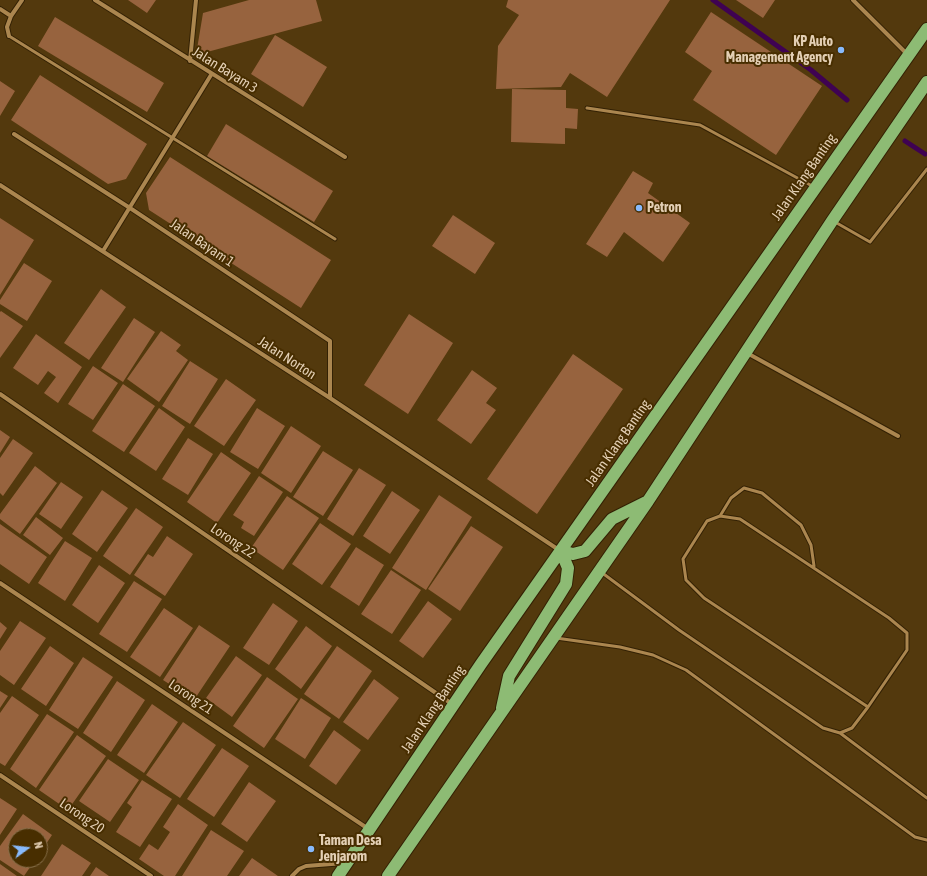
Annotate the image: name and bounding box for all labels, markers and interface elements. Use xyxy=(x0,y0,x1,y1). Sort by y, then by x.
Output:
place label: KP Auto Management Agency xyxy=(726,34,833,66)
street label: Jalan Bayam 3 xyxy=(189,43,261,97)
marker: KP Auto Management Agency xyxy=(836,45,846,55)
street label: Jalan Klang Banting xyxy=(768,131,840,223)
place label: Petron xyxy=(647,200,682,216)
marker: Petron xyxy=(634,203,644,213)
street label: Jalan Bayam 1 xyxy=(167,215,237,271)
street label: Jalan Norton xyxy=(255,333,319,383)
street label: Jalan Klang Banting xyxy=(582,397,654,489)
street label: Lorong 22 xyxy=(207,520,259,562)
street label: Jalan Klang Banting xyxy=(398,662,468,756)
street label: Lorong 21 xyxy=(165,676,217,718)
street label: Lorong 20 xyxy=(56,795,108,837)
north arrow xyxy=(8,828,48,868)
place label: Taman Desa Jenjarom xyxy=(319,833,382,866)
text: N xyxy=(32,840,45,850)
marker: Taman Desa Jenjarom xyxy=(306,844,316,854)

